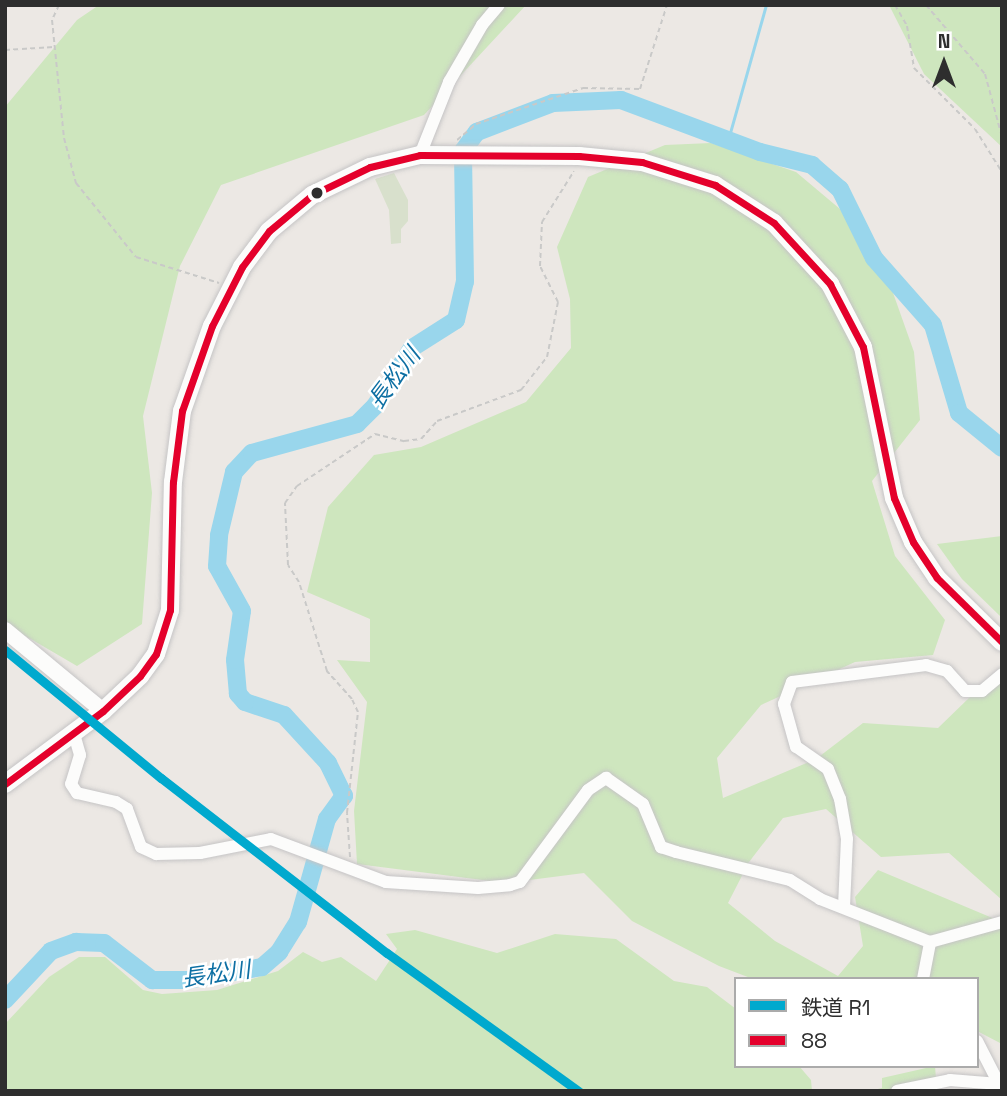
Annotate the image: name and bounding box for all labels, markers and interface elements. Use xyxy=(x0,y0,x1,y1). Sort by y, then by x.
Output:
north arrow xyxy=(909,28,979,98)
text: N xyxy=(938,29,950,54)
unlabelled marker xyxy=(310,186,324,200)
water label: 長松川 xyxy=(362,342,426,414)
water label: 長松川 xyxy=(180,956,252,992)
legend xyxy=(734,977,979,1068)
text: 鉄道 R1 xyxy=(801,994,870,1021)
text: 88 xyxy=(801,1027,827,1054)

